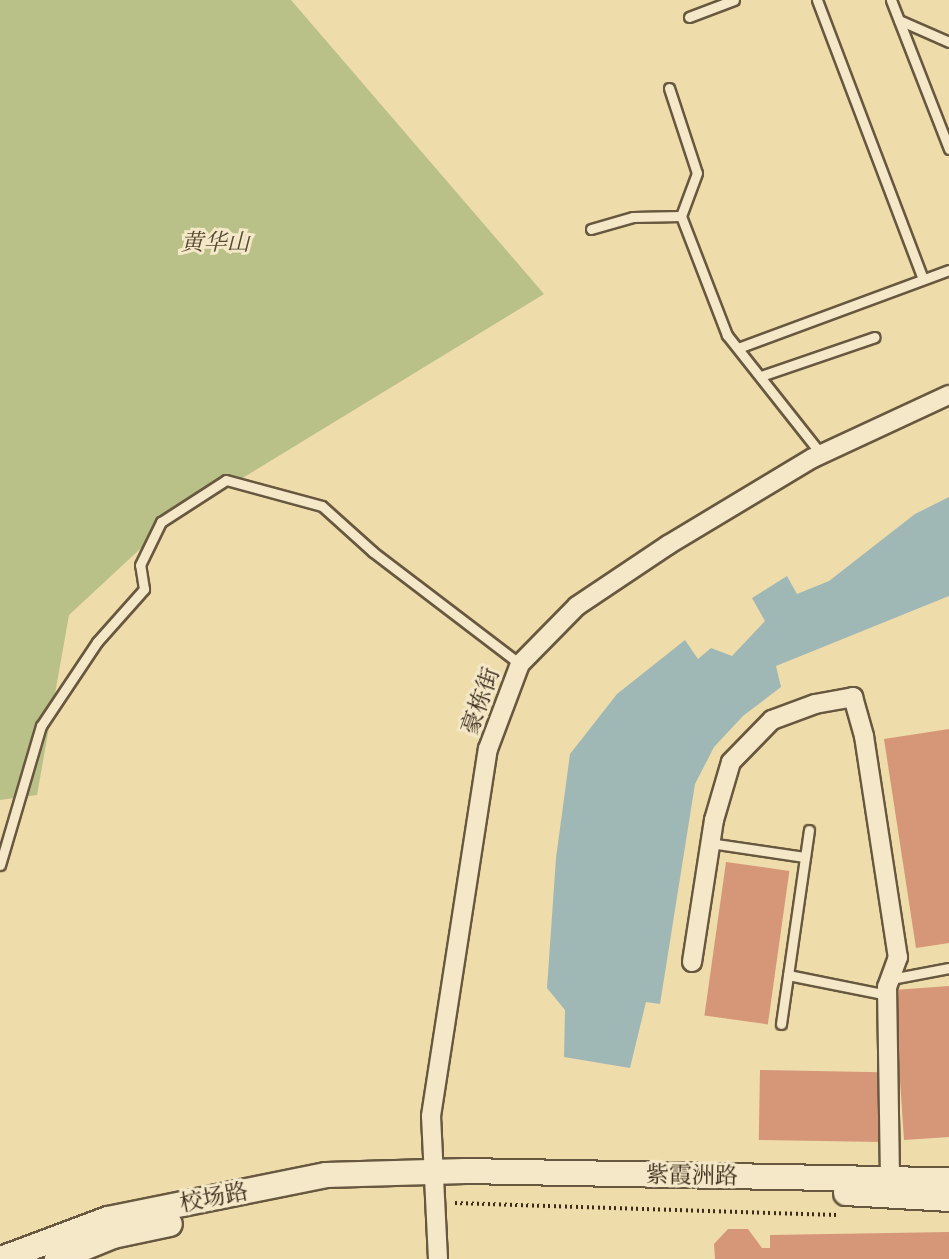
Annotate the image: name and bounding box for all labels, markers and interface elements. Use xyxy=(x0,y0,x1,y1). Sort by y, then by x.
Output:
park label: 黄华山 xyxy=(181,229,249,257)
street label: 豪栋街 xyxy=(456,664,506,738)
street label: 紫霞洲路 xyxy=(646,1161,738,1191)
street label: 校场路 xyxy=(178,1178,250,1218)

